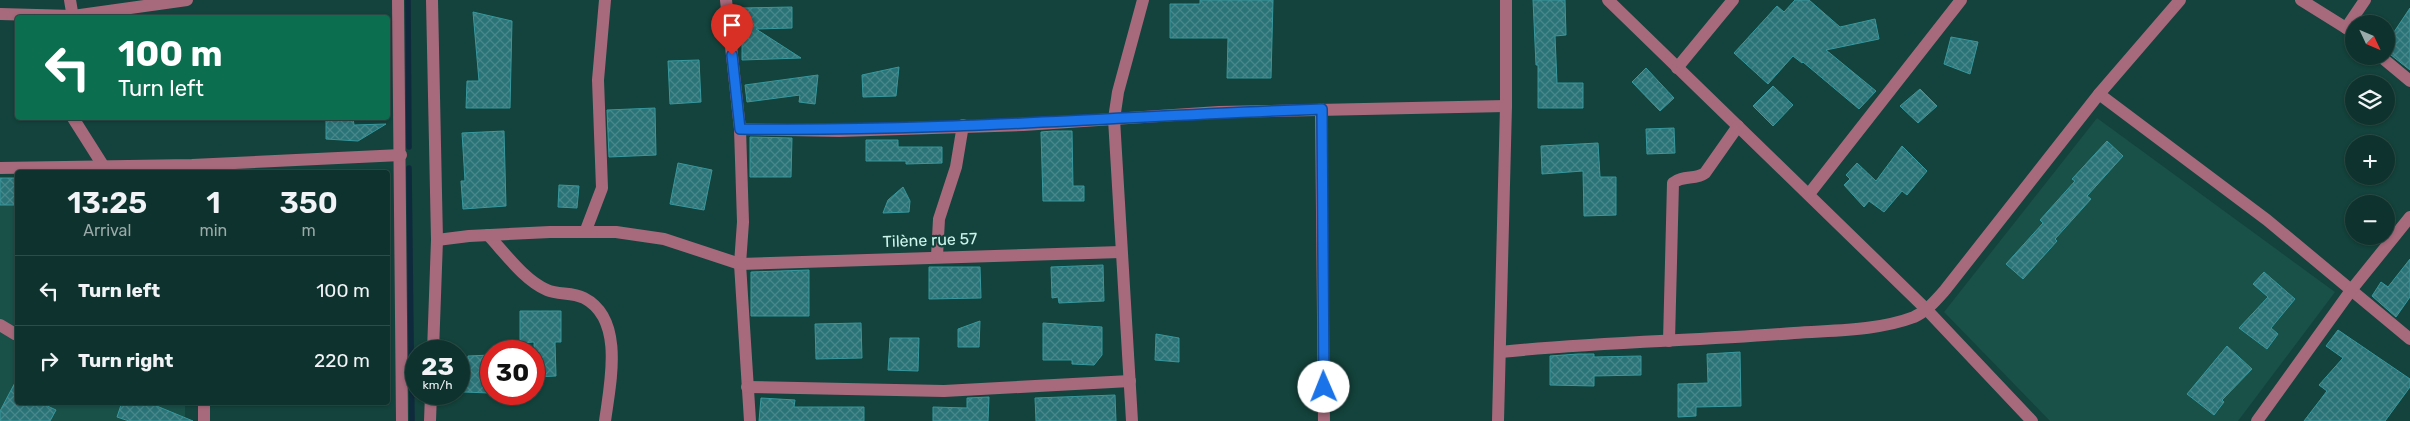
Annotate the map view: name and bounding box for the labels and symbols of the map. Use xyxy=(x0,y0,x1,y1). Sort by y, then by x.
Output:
pin xyxy=(711,4,753,55)
north arrow xyxy=(2345,15,2395,65)
street label: Tilène rue 57 xyxy=(882,229,978,251)
speed limit sign: 30 xyxy=(480,340,545,405)
position arrow xyxy=(1297,360,1349,412)

